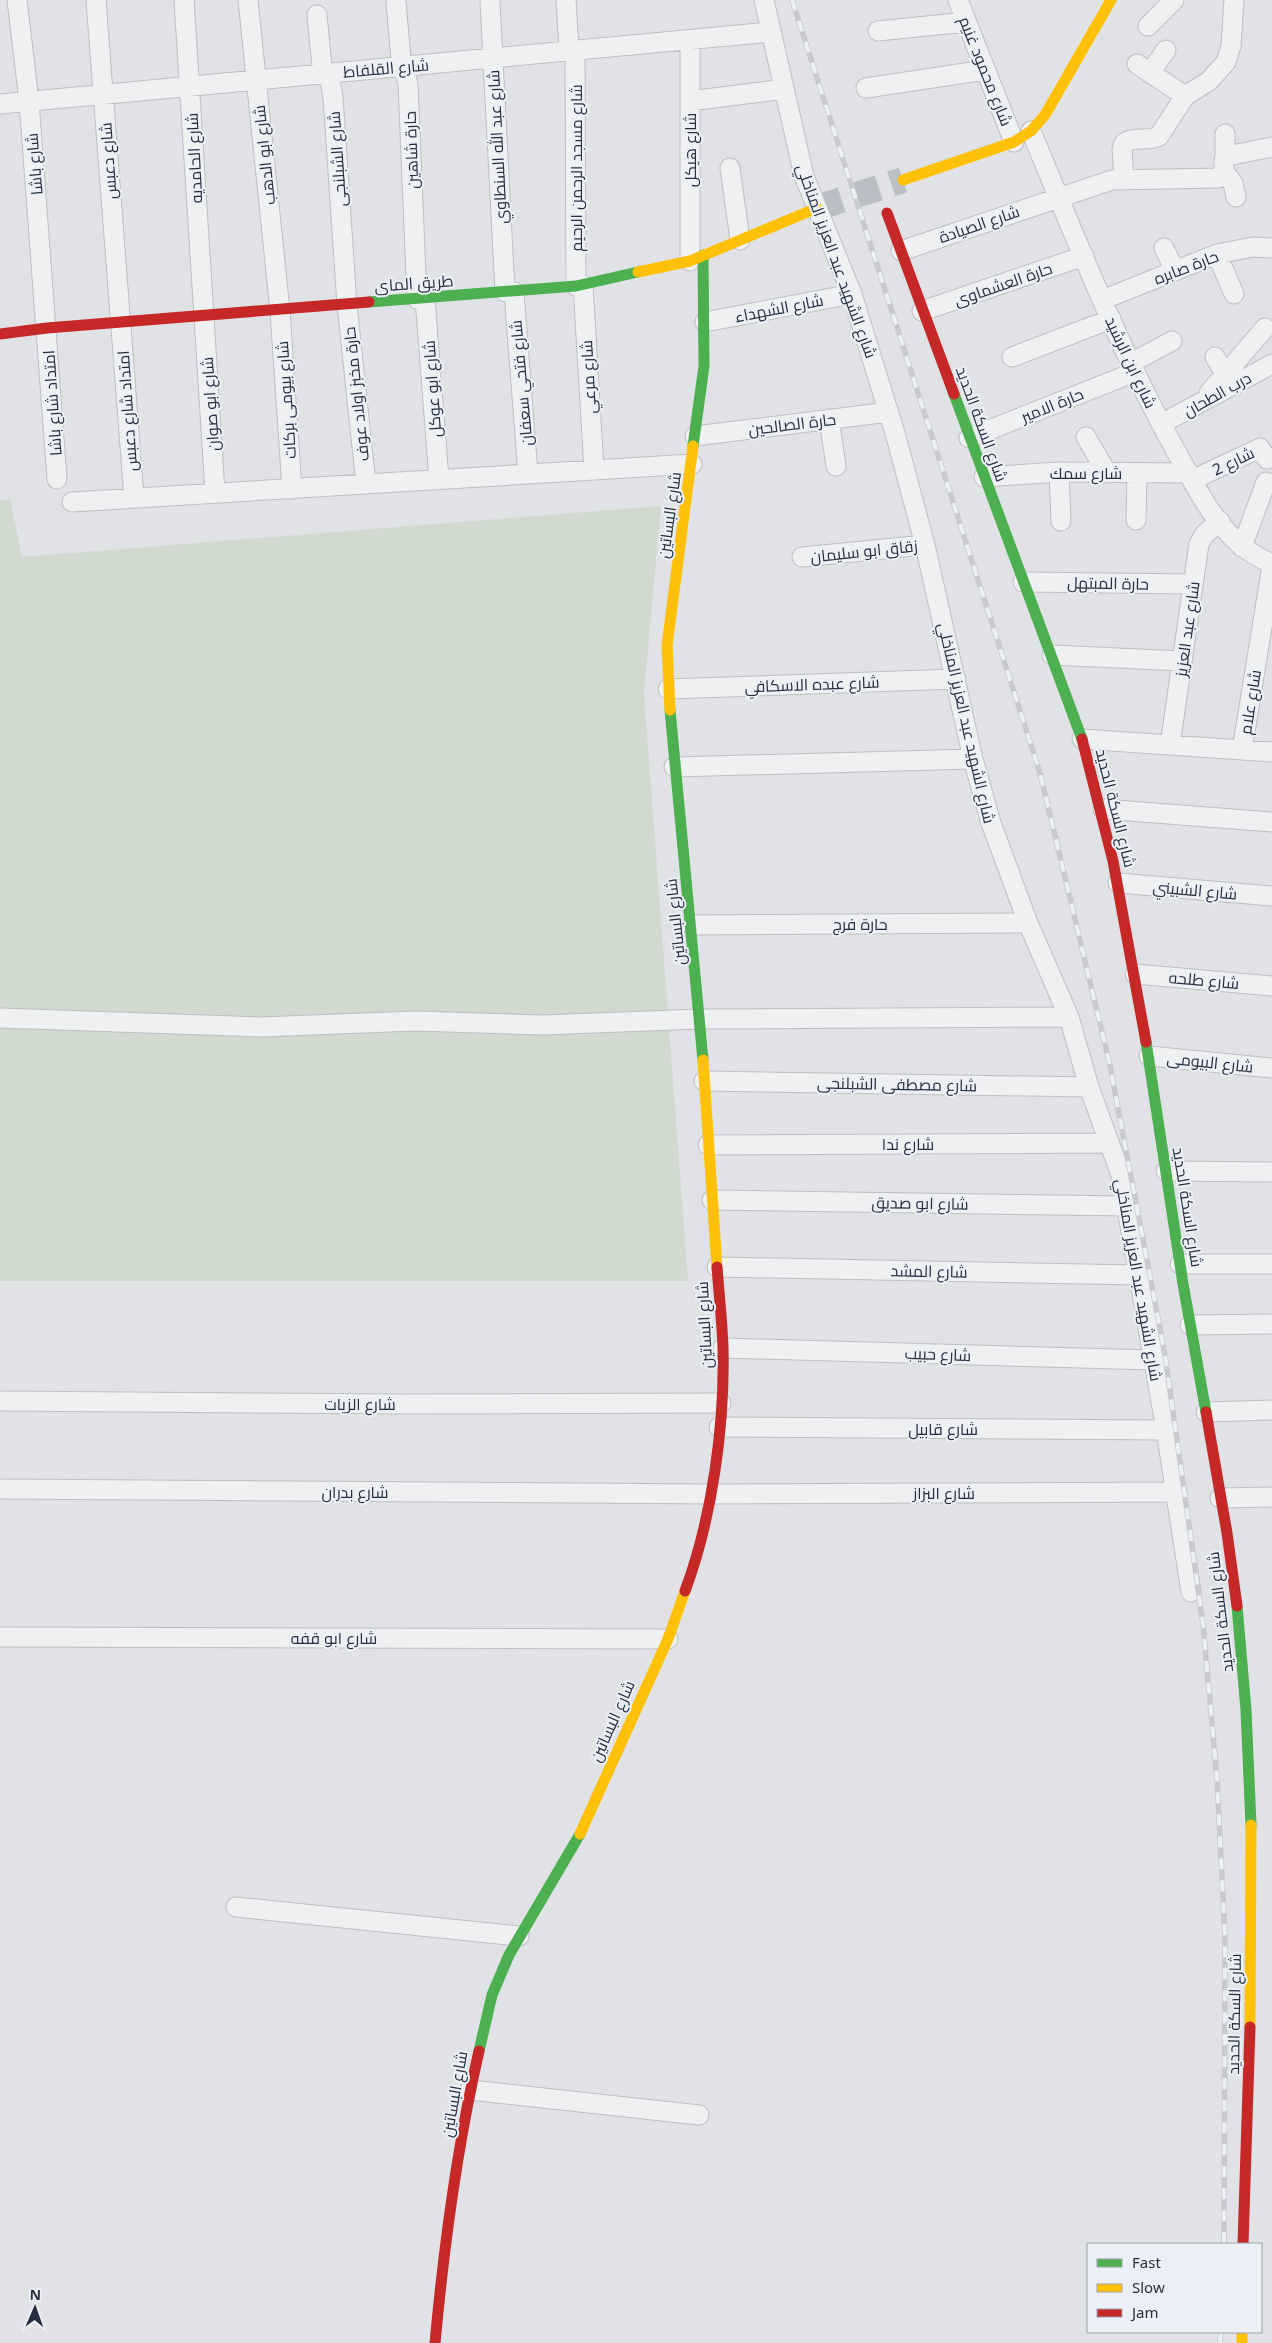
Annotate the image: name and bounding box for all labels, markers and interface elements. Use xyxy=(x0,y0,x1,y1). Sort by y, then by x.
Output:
street label: شارع محمود غنيم xyxy=(953,13,1018,129)
street label: شارع القلفاط xyxy=(342,53,430,84)
street label: شارع عبد الله السنطاوي xyxy=(482,69,515,225)
street label: شارع مسجد الرحمن الرحيم xyxy=(565,84,588,252)
street label: شارع ابو الدهب xyxy=(248,104,281,206)
street label: شارع الشبلنجى xyxy=(323,110,352,208)
street label: حارة شاهين xyxy=(399,111,423,189)
street label: شارع الحامديه xyxy=(181,112,208,204)
street label: شارع هيكل xyxy=(679,113,702,187)
street label: شارع دعبس xyxy=(94,122,123,200)
street label: شارع باشا xyxy=(20,132,49,196)
street label: شارع الشهيد عبد العزيز المناخلي xyxy=(789,161,882,362)
street label: شارع الصيادة xyxy=(936,200,1023,249)
street label: حارة صابره xyxy=(1151,245,1221,289)
street label: حارة العشماوى xyxy=(951,257,1055,311)
street label: طريق الماى xyxy=(374,269,454,297)
street label: شارع الشهداء xyxy=(733,289,825,328)
street label: شارع ابن الرشيد xyxy=(1099,312,1162,412)
street label: شارع فتحي سعفان xyxy=(505,319,540,447)
street label: حارة مخبز اولاد عوف xyxy=(338,326,374,462)
street label: شارع مرعي xyxy=(575,339,604,414)
street label: شارع بيومى بركات xyxy=(271,340,302,460)
street label: شارع ابو عوكل xyxy=(418,340,447,438)
street label: امتداد شارع باشا xyxy=(37,349,68,457)
street label: امتداد شارع دعبس xyxy=(112,350,143,472)
street label: شارع ابو صوان xyxy=(196,356,225,452)
street label: شارع السكة الحديد xyxy=(950,363,1013,485)
street label: درب الطحان xyxy=(1179,366,1255,422)
street label: حارة الامير xyxy=(1016,382,1087,428)
street label: حارة الصالحين xyxy=(747,408,837,440)
street label: شارع 2 xyxy=(1208,441,1258,481)
street label: شارع سمك xyxy=(1050,462,1122,485)
street label: شارع البساتين xyxy=(652,470,687,560)
street label: زقاق ابو سليمان xyxy=(809,534,919,568)
street label: حارة المبتهل xyxy=(1067,571,1149,595)
street label: شارع عبد العزيز xyxy=(1169,580,1206,679)
street label: شارع الشهيد عبد العزيز المناخلي xyxy=(930,620,1001,826)
street label: شارع علام xyxy=(1234,668,1267,736)
street label: شارع عبده الاسكافي xyxy=(744,671,880,700)
street label: شارع السكة الحديد xyxy=(1090,746,1141,870)
street label: شارع الشبيني xyxy=(1152,875,1238,908)
street label: شارع البساتين xyxy=(660,877,691,967)
street label: حارة فرج xyxy=(832,913,888,936)
street label: شارع طلحه xyxy=(1168,966,1240,995)
street label: شارع البيومى xyxy=(1166,1047,1254,1078)
street label: شارع مصطفى الشبلنجى xyxy=(817,1072,977,1097)
street label: شارع ندا xyxy=(882,1133,934,1156)
street label: شارع السكة الحديد xyxy=(1167,1145,1208,1269)
street label: شارع الشهيد عبد العزيز المناخلي xyxy=(1107,1177,1168,1384)
street label: شارع ابو صديق xyxy=(871,1191,969,1216)
street label: شارع المشد xyxy=(890,1259,968,1284)
street label: شارع البساتين xyxy=(691,1281,718,1369)
street label: شارع حبيب xyxy=(904,1342,972,1367)
street label: شارع الزيات xyxy=(324,1393,396,1416)
street label: شارع قابيل xyxy=(908,1418,978,1441)
street label: شارع بدران xyxy=(321,1481,389,1504)
street label: شارع البزاز xyxy=(912,1482,975,1505)
street label: شارع السكة الحديد xyxy=(1202,1550,1239,1674)
street label: شارع ابو قفه xyxy=(291,1627,377,1650)
street label: شارع البساتين xyxy=(584,1677,641,1766)
street label: شارع السكة الحديد xyxy=(1222,1953,1247,2075)
street label: شارع البساتين xyxy=(436,2049,473,2139)
legend xyxy=(1087,2243,1262,2333)
text: Fast xyxy=(1132,2252,1161,2272)
text: Slow xyxy=(1132,2277,1165,2297)
north arrow xyxy=(10,2283,60,2333)
text: N xyxy=(29,2285,41,2304)
text: Jam xyxy=(1130,2302,1159,2322)

